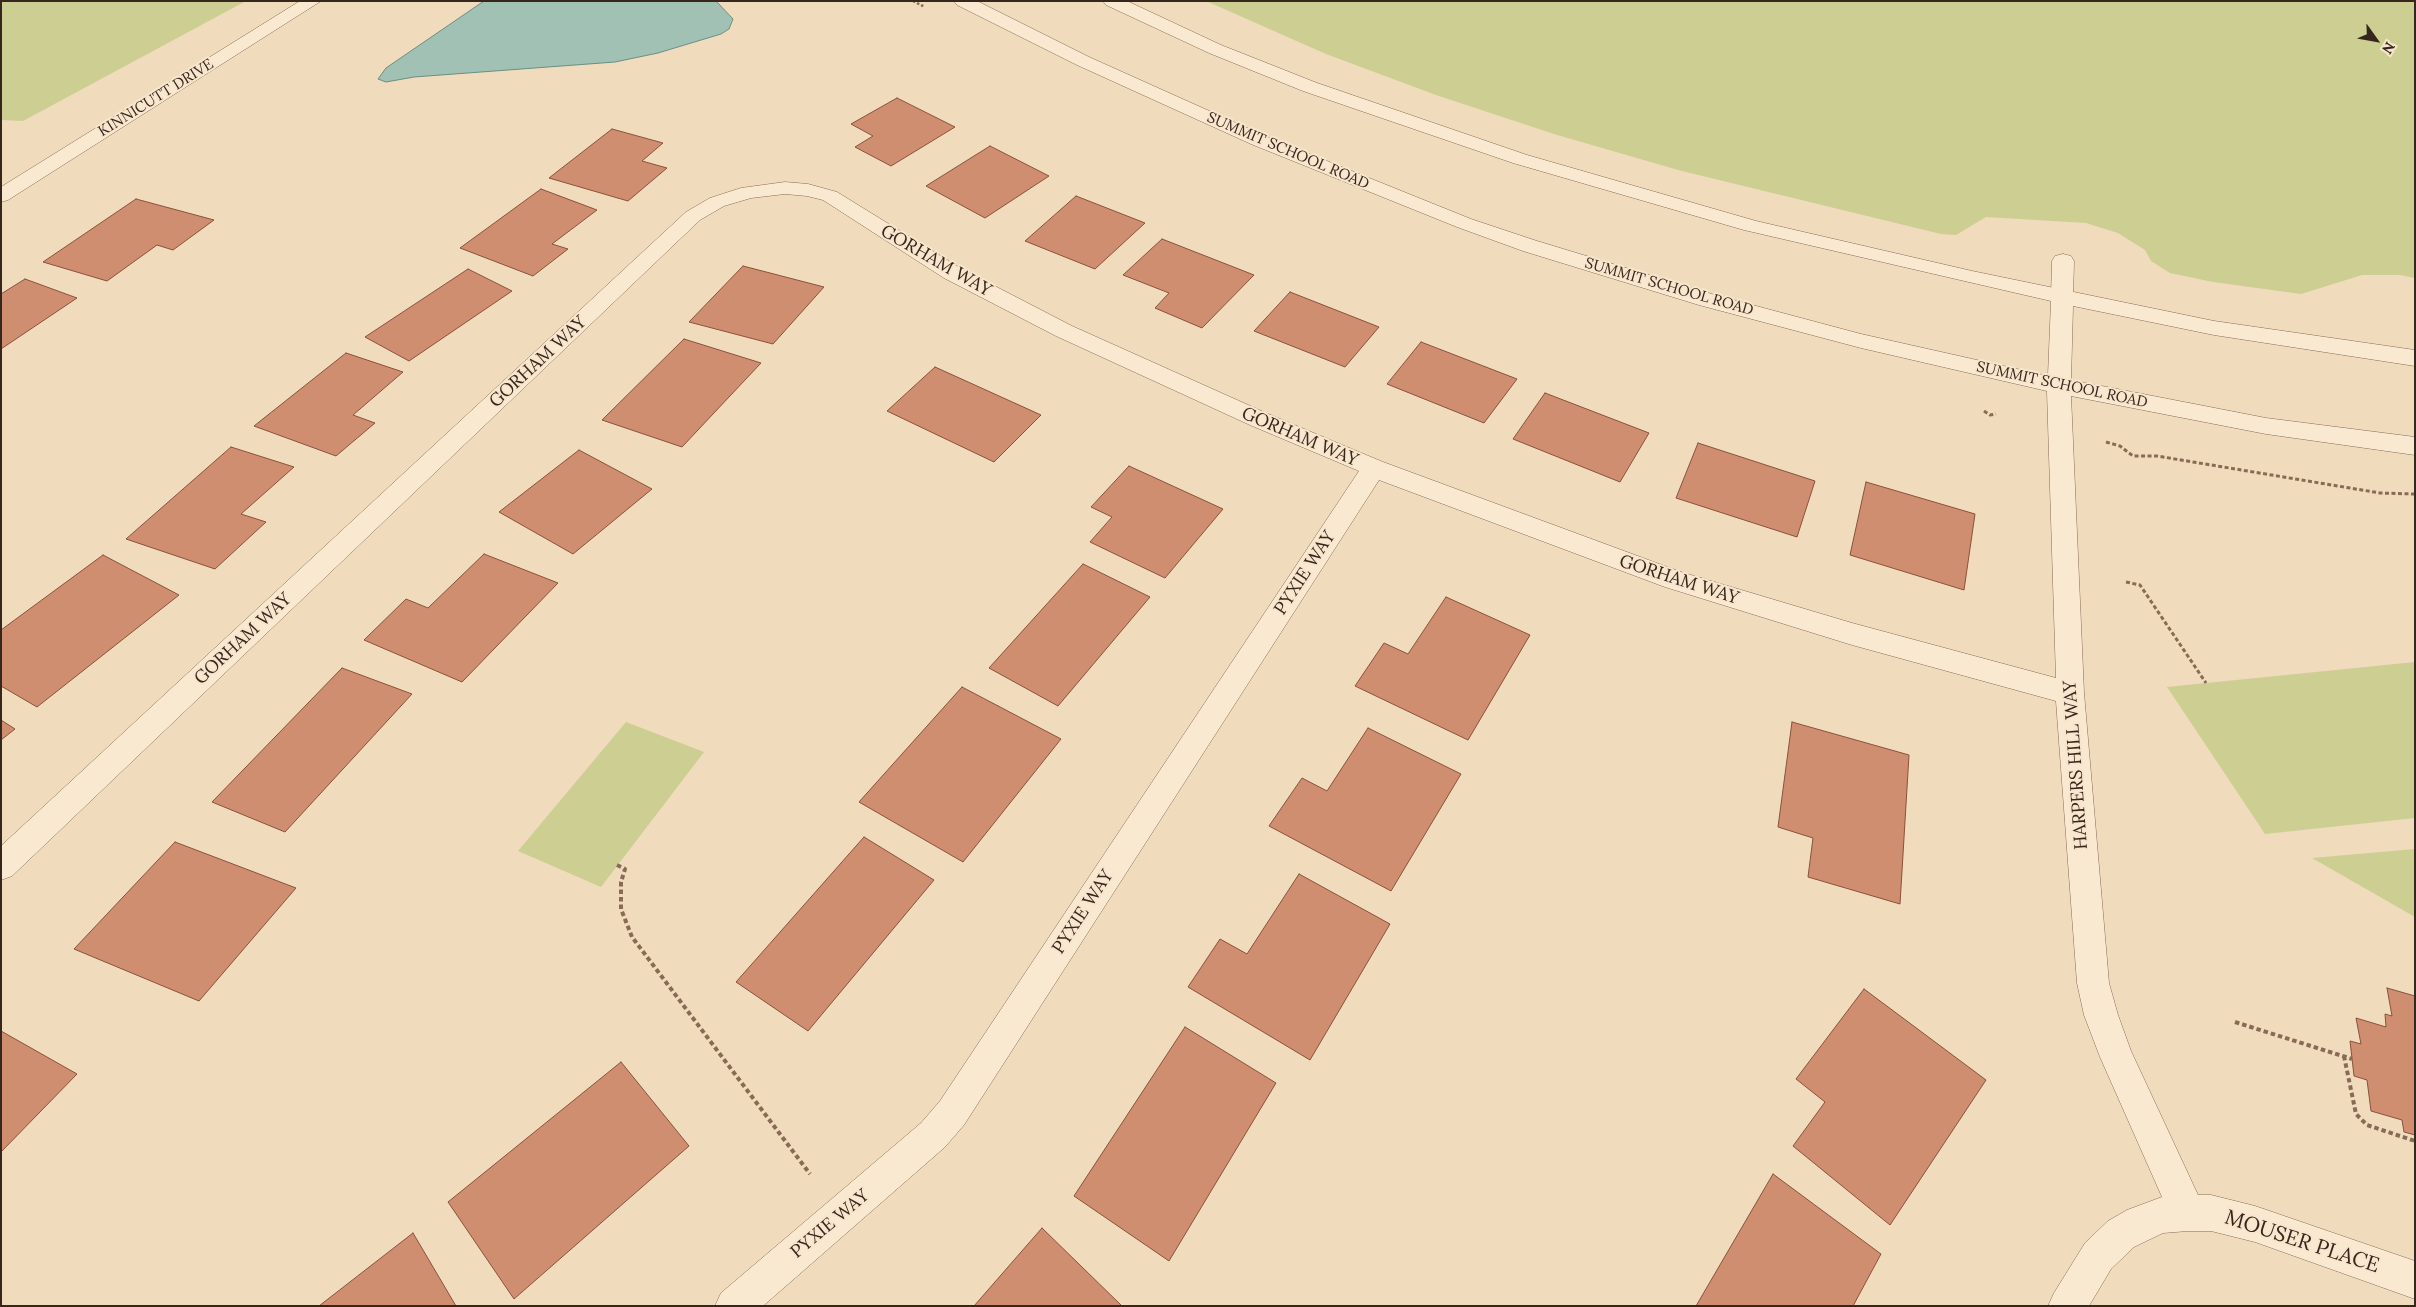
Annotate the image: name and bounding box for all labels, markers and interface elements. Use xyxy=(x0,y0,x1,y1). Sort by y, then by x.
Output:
north arrow xyxy=(2351,15,2401,65)
text: N xyxy=(2378,39,2399,57)
street label: KINNICUTT DRIVE xyxy=(95,55,217,141)
street label: SUMMIT SCHOOL ROAD xyxy=(1204,109,1372,193)
street label: GORHAM WAY xyxy=(877,220,995,302)
street label: SUMMIT SCHOOL ROAD xyxy=(1583,254,1755,320)
street label: GORHAM WAY xyxy=(485,312,591,412)
street label: SUMMIT SCHOOL ROAD xyxy=(1975,358,2149,412)
street label: GORHAM WAY xyxy=(1238,403,1362,471)
street label: PYXIE WAY xyxy=(1270,527,1340,619)
street label: GORHAM WAY xyxy=(1616,550,1742,610)
street label: GORHAM WAY xyxy=(190,589,296,689)
street label: HARPERS HILL WAY xyxy=(2059,680,2093,850)
street label: PYXIE WAY xyxy=(1048,866,1118,958)
street label: PYXIE WAY xyxy=(786,1185,874,1263)
street label: MOUSER PLACE xyxy=(2221,1205,2383,1279)

